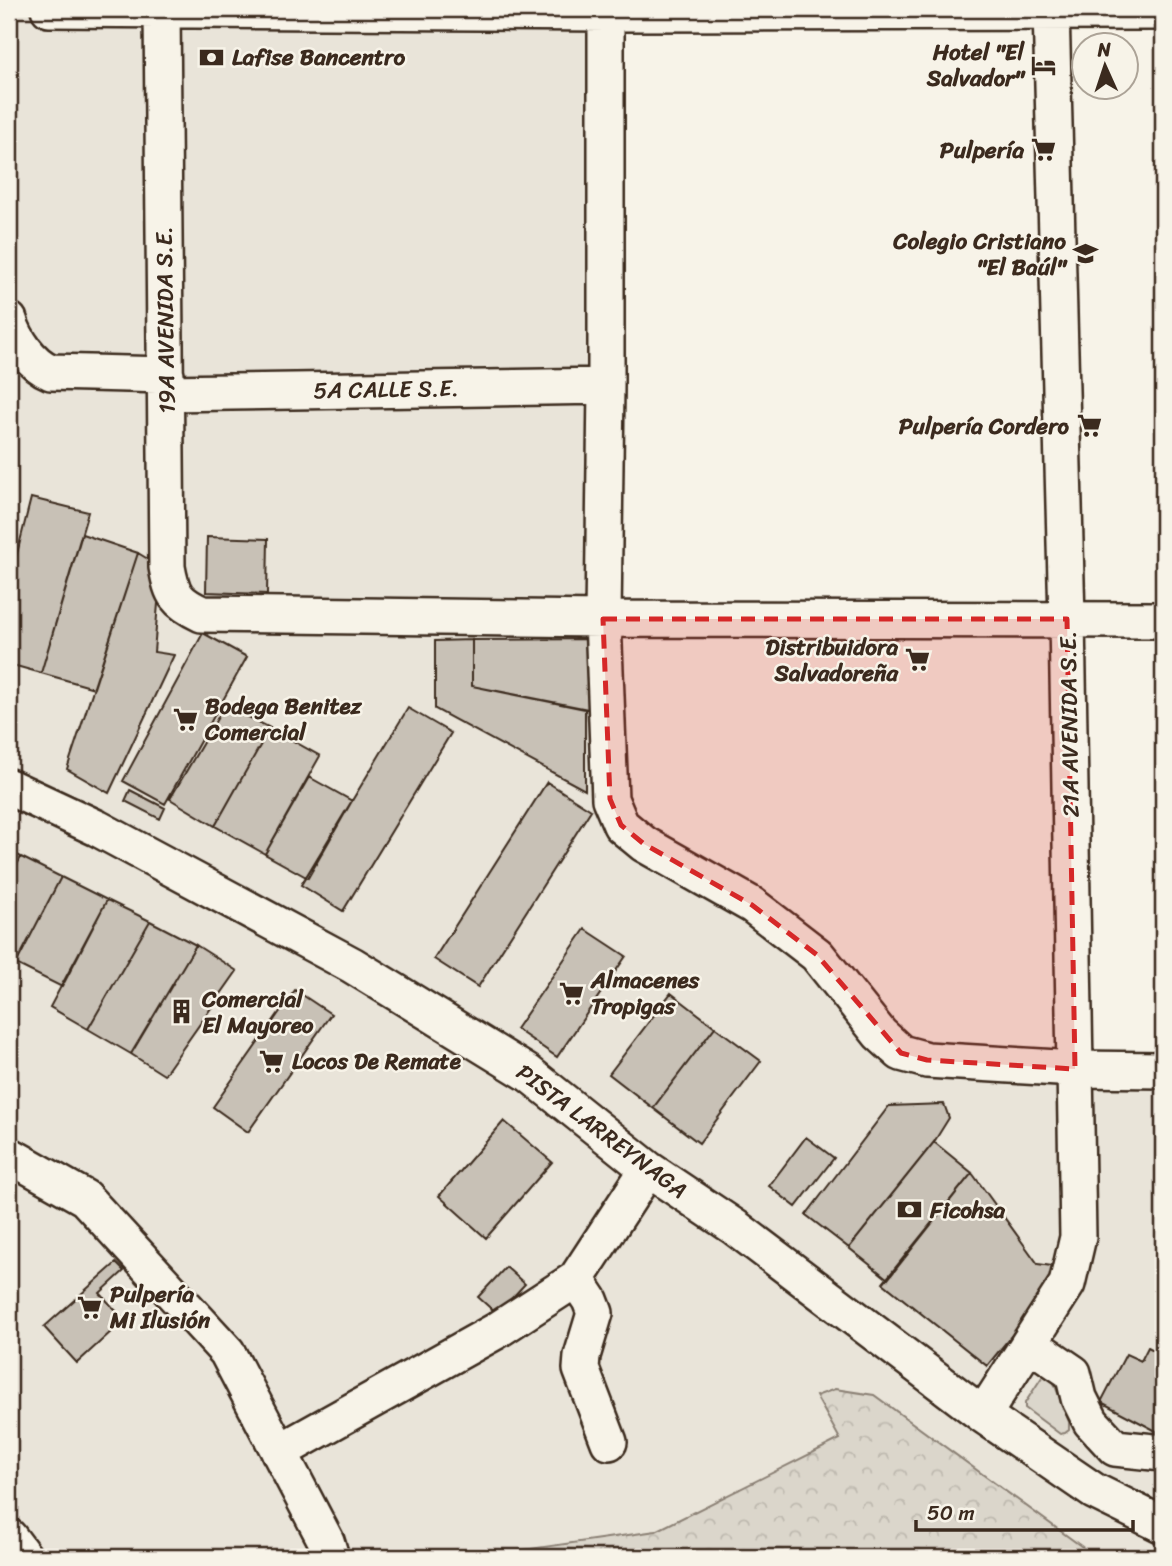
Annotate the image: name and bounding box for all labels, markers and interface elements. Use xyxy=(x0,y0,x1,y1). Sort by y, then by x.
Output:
place label: Hotel "El Salvador" xyxy=(926,32,1027,99)
north arrow xyxy=(1070,32,1140,102)
text: N xyxy=(1096,33,1112,66)
place label: Lafise Bancentro xyxy=(232,37,405,78)
bank icon: Lafise Bancentro xyxy=(198,43,226,71)
hotel icon: Hotel "El Salvador" xyxy=(1030,51,1058,79)
place label: Pulpería xyxy=(940,130,1024,171)
supermarket icon: Pulpería xyxy=(1030,136,1058,164)
place label: Colegio Cristiano "El Baúl" xyxy=(892,221,1069,288)
street label: 19A AVENIDA S.E. xyxy=(143,226,188,414)
school or university icon: Colegio Cristiano "El Baúl" xyxy=(1072,240,1100,268)
street label: 5A CALLE S.E. xyxy=(313,368,459,411)
place label: Pulpería Cordero xyxy=(899,406,1070,447)
supermarket icon: Pulpería Cordero xyxy=(1075,412,1103,440)
place label: Distribuidora Salvadoreña xyxy=(765,627,899,694)
street label: 21A AVENIDA S.E. xyxy=(1047,630,1092,818)
supermarket icon: Distribuidora Salvadoreña xyxy=(904,646,932,674)
place label: Bodega Benitez Comercial xyxy=(204,686,363,753)
supermarket icon: Bodega Benitez Comercial xyxy=(171,705,199,733)
place label: Almacenes Tropigas xyxy=(590,960,700,1027)
place label: Comercial El Mayoreo xyxy=(201,979,314,1046)
supermarket icon: Almacenes Tropigas xyxy=(557,979,585,1007)
building icon: Comercial El Mayoreo xyxy=(168,998,196,1026)
place label: Locos De Remate xyxy=(292,1041,462,1082)
supermarket icon: Locos De Remate xyxy=(258,1047,286,1075)
street label: PISTA LARREYNAGA xyxy=(507,1053,696,1210)
place label: Ficohsa xyxy=(929,1190,1006,1231)
bank icon: Ficohsa xyxy=(896,1196,924,1224)
place label: Pulpería Mi Ilusión xyxy=(109,1274,211,1341)
supermarket icon: Pulpería Mi Ilusión xyxy=(76,1293,104,1321)
scale bar xyxy=(916,1489,1134,1533)
text: 50 m xyxy=(927,1494,975,1532)

